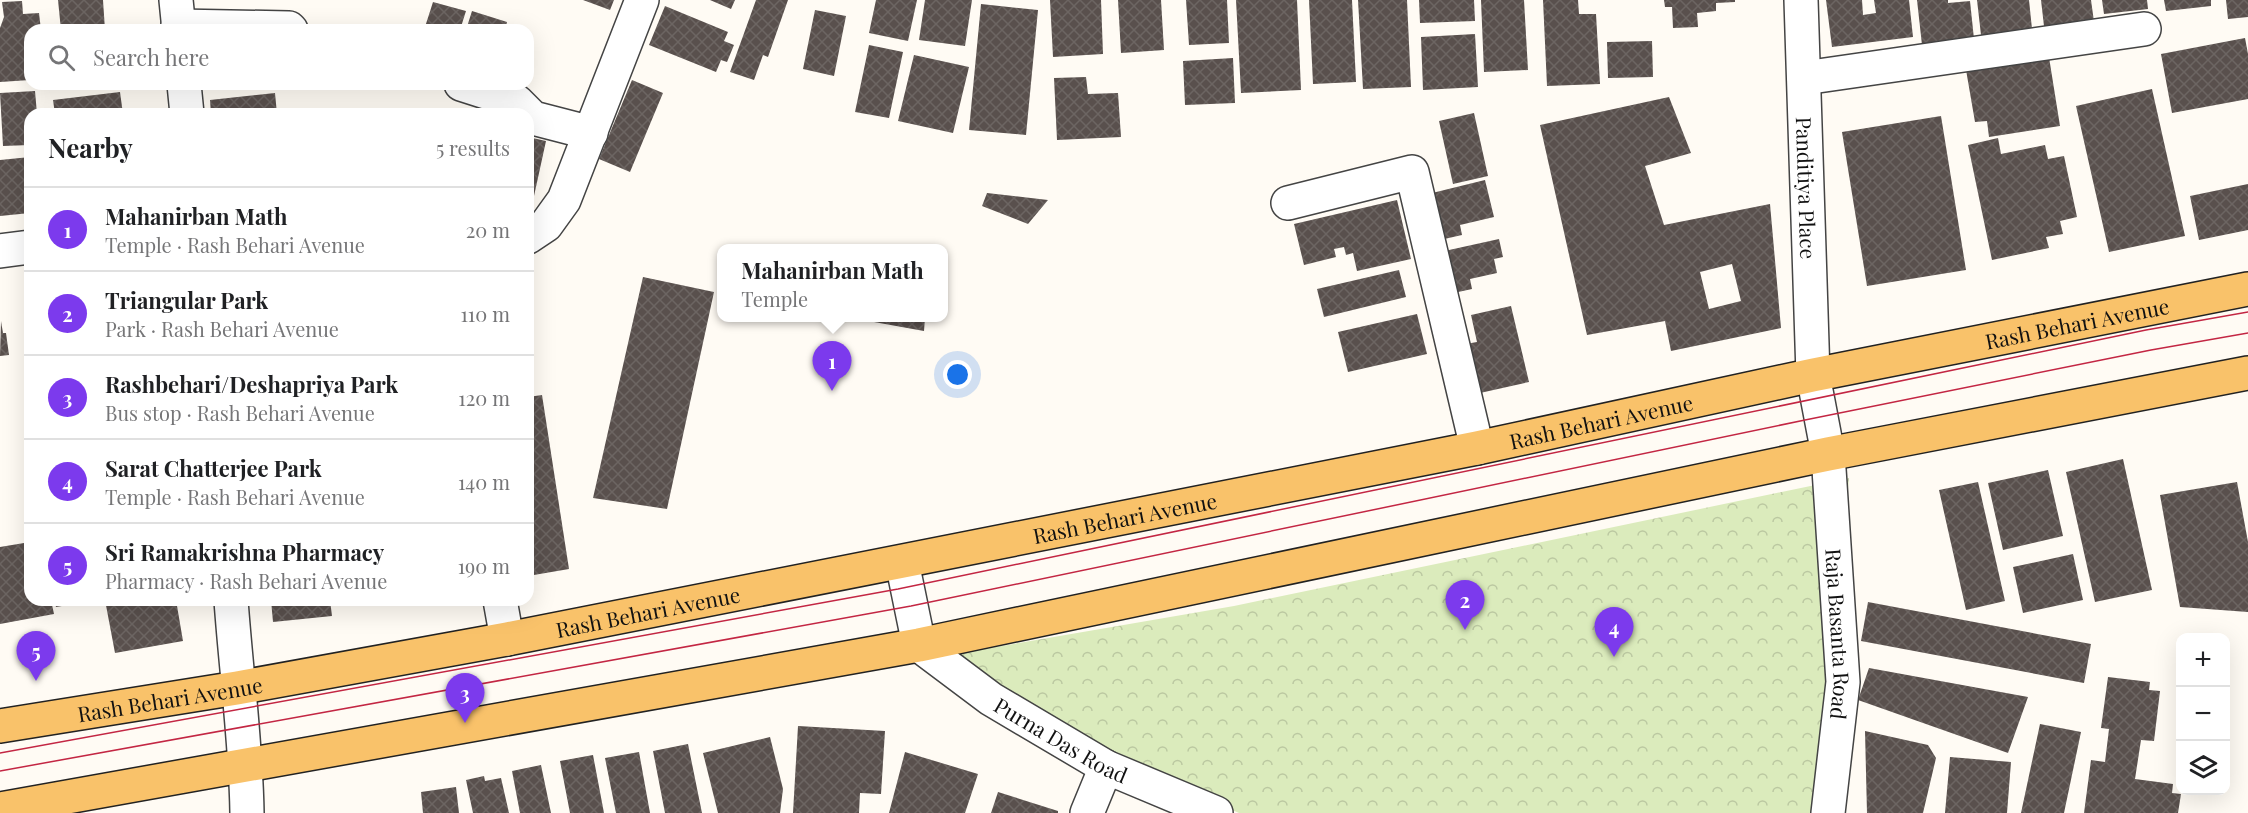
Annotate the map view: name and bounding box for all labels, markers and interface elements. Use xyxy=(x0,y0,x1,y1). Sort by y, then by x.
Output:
search box xyxy=(24,24,534,90)
icon: search xyxy=(45,41,78,74)
text: Search here xyxy=(93,42,209,72)
street label: Panditiya Place xyxy=(1791,116,1823,260)
text: Nearby xyxy=(48,130,133,165)
text: 5 results xyxy=(436,134,510,161)
text: Mahanirban Math xyxy=(105,201,287,231)
text: 1 xyxy=(64,216,71,243)
text: 20 m xyxy=(466,216,510,243)
text: Temple · Rash Behari Avenue xyxy=(105,231,365,258)
popup xyxy=(717,244,948,322)
text: Mahanirban Math xyxy=(741,255,924,285)
text: Triangular Park xyxy=(105,285,268,315)
text: Temple xyxy=(741,285,808,312)
street label: Rash Behari Avenue xyxy=(1983,291,2171,355)
text: 2 xyxy=(62,300,73,327)
text: 110 m xyxy=(460,300,510,327)
text: Park · Rash Behari Avenue xyxy=(105,315,339,342)
pin: 1 xyxy=(812,342,852,391)
your location xyxy=(943,360,972,389)
text: Rashbehari/Deshapriya Park xyxy=(105,369,398,399)
text: 3 xyxy=(63,384,72,411)
text: 120 m xyxy=(458,384,510,411)
street label: Rash Behari Avenue xyxy=(1507,388,1695,455)
text: Bus stop · Rash Behari Avenue xyxy=(105,399,375,426)
text: Sarat Chatterjee Park xyxy=(105,453,322,483)
text: 4 xyxy=(62,468,73,495)
text: 140 m xyxy=(458,468,510,495)
text: Temple · Rash Behari Avenue xyxy=(105,483,365,510)
street label: Rash Behari Avenue xyxy=(1030,486,1219,549)
text: Sri Ramakrishna Pharmacy xyxy=(105,537,384,567)
street label: Raja Basanta Road xyxy=(1820,547,1857,721)
text: 5 xyxy=(63,552,72,579)
text: 190 m xyxy=(458,552,510,579)
text: Pharmacy · Rash Behari Avenue xyxy=(105,567,387,594)
street label: Rash Behari Avenue xyxy=(553,579,742,643)
pin: 2 xyxy=(1446,580,1484,630)
pin: 4 xyxy=(1594,608,1634,657)
pin: 5 xyxy=(16,632,56,681)
map controls xyxy=(2176,633,2230,795)
button: + xyxy=(2176,633,2230,687)
street label: Rash Behari Avenue xyxy=(75,670,265,727)
pin: 3 xyxy=(446,674,484,723)
button: − xyxy=(2176,687,2230,741)
street label: Purna Das Road xyxy=(989,690,1132,789)
button: layers xyxy=(2176,741,2230,795)

